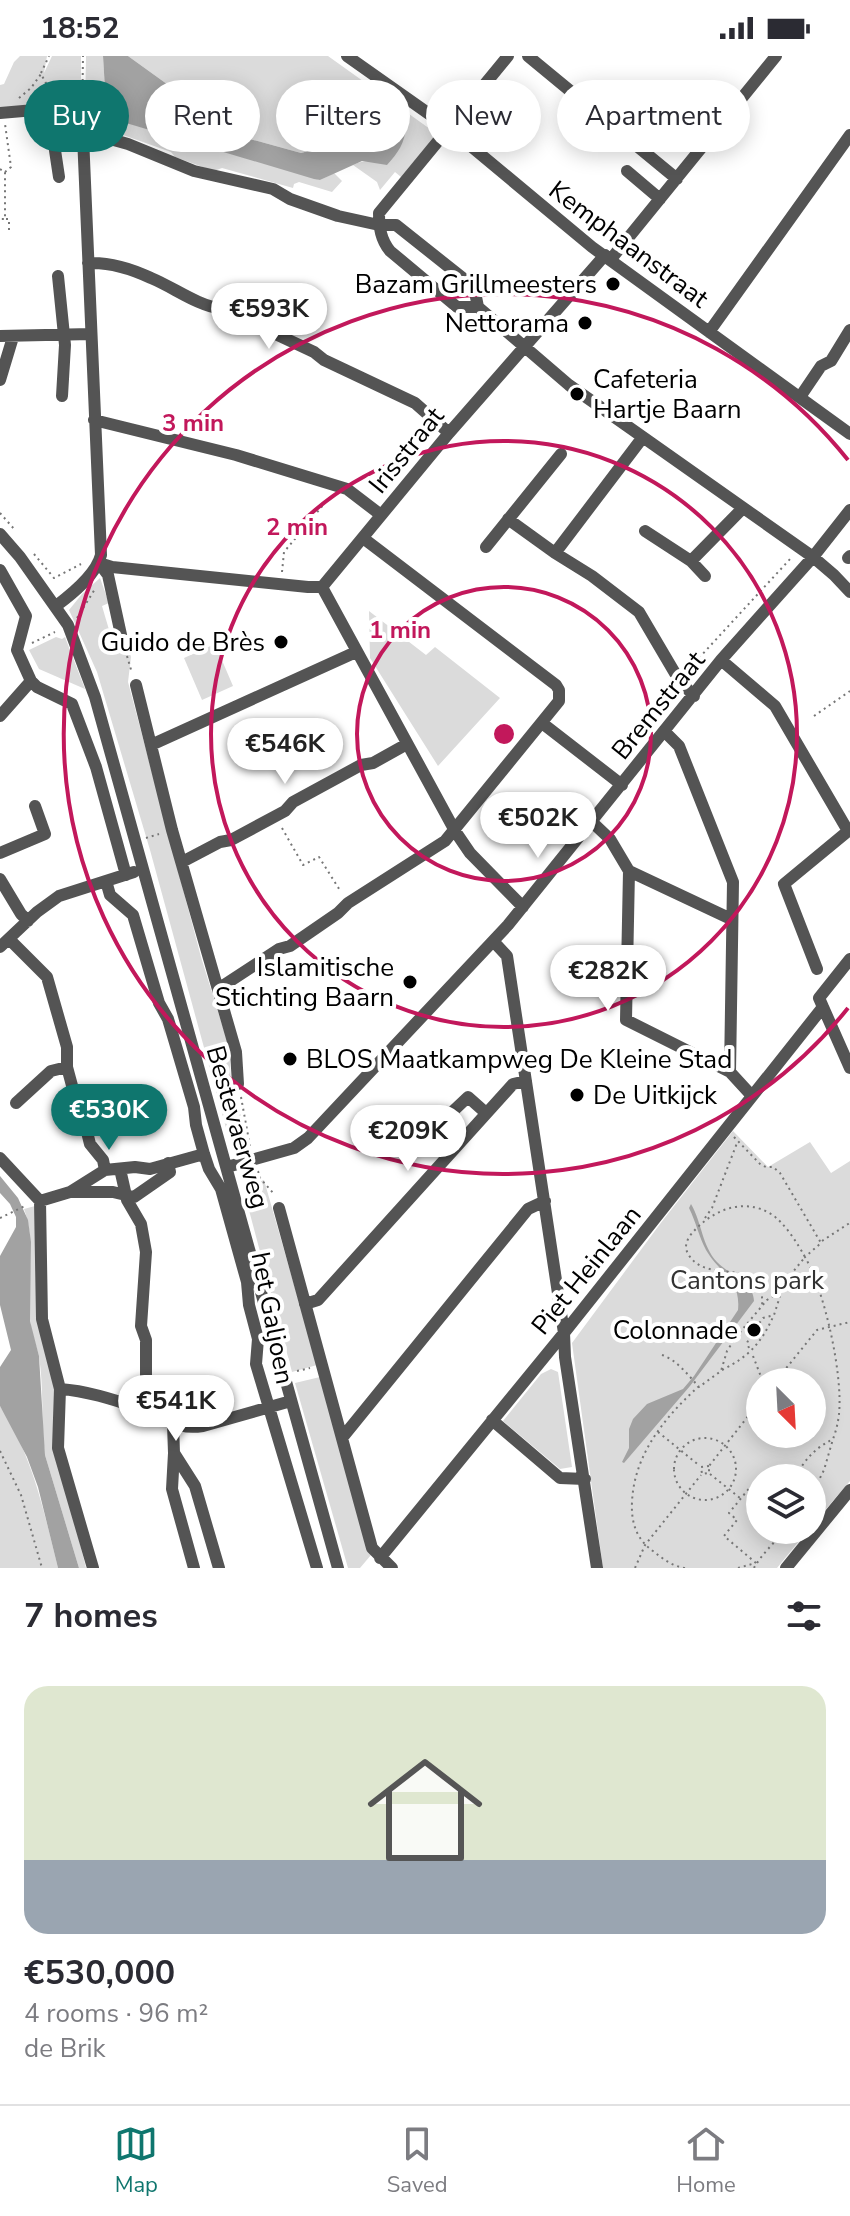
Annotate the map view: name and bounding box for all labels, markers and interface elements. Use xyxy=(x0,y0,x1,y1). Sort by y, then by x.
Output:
text: 18:52 xyxy=(40,8,119,49)
chip: Buy xyxy=(24,80,129,152)
chip: Rent xyxy=(145,80,260,152)
chip: Filters xyxy=(276,80,410,152)
chip: New xyxy=(426,80,541,152)
chip: Apartment xyxy=(557,80,750,152)
street label: Kemphaanstraat xyxy=(542,173,716,317)
place label: Bazam Grillmeesters xyxy=(355,267,597,302)
marker: Bazam Grillmeesters xyxy=(604,275,622,293)
pin: €593K xyxy=(213,283,325,351)
text: €593K xyxy=(229,291,309,326)
place label: Nettorama xyxy=(445,306,569,341)
marker: Nettorama xyxy=(576,314,594,332)
place label: Cafeteria Hartje Baarn xyxy=(593,362,742,427)
marker: Cafeteria Hartje Baarn xyxy=(568,385,586,403)
street label: Irisstraat xyxy=(361,399,453,501)
text: 3 min xyxy=(162,407,224,439)
text: 2 min xyxy=(266,511,328,543)
text: 1 min xyxy=(369,614,431,646)
place label: Guido de Brès xyxy=(100,625,265,660)
marker: Guido de Brès xyxy=(272,633,290,651)
street label: Bremstraat xyxy=(604,643,713,767)
pin: €546K xyxy=(229,718,341,786)
centre of rings xyxy=(490,720,518,748)
text: €546K xyxy=(245,726,325,761)
pin: €502K xyxy=(482,792,594,860)
text: €502K xyxy=(498,800,578,835)
pin: €282K xyxy=(552,945,664,1013)
place label: Islamitische Stichting Baarn xyxy=(215,950,394,1015)
text: €282K xyxy=(568,953,648,988)
marker: Islamitische Stichting Baarn xyxy=(401,973,419,991)
street label: Bestevaerweg xyxy=(198,1042,277,1213)
place label: BLOS Maatkampweg De Kleine Stad xyxy=(306,1042,732,1077)
marker: BLOS Maatkampweg De Kleine Stad xyxy=(281,1050,299,1068)
place label: De Uitkijck xyxy=(593,1078,718,1113)
pin: €530K xyxy=(53,1084,165,1152)
marker: De Uitkijck xyxy=(568,1086,586,1104)
text: €530K xyxy=(69,1092,149,1127)
pin: €209K xyxy=(352,1105,464,1173)
text: €209K xyxy=(368,1113,448,1148)
street label: Piet Heinlaan xyxy=(524,1198,649,1342)
street label: het Galjoen xyxy=(243,1249,302,1387)
park label: Cantons park xyxy=(670,1263,825,1298)
place label: Colonnade xyxy=(613,1313,738,1348)
marker: Colonnade xyxy=(745,1321,763,1339)
north arrow xyxy=(746,1368,826,1448)
map controls xyxy=(746,1368,826,1544)
pin: €541K xyxy=(120,1375,232,1443)
text: €541K xyxy=(136,1383,216,1418)
button: layers xyxy=(746,1464,826,1544)
text: 7 homes xyxy=(24,1593,158,1639)
icon: filters xyxy=(782,1594,826,1638)
icon: home xyxy=(353,1738,497,1882)
text: €530,000 xyxy=(24,1950,175,1996)
text: 4 rooms · 96 m² xyxy=(24,1996,208,2031)
text: de Brik xyxy=(24,2031,106,2066)
tab: Map xyxy=(114,2122,158,2200)
tab: Saved xyxy=(387,2122,448,2200)
tab: Home xyxy=(676,2122,736,2200)

